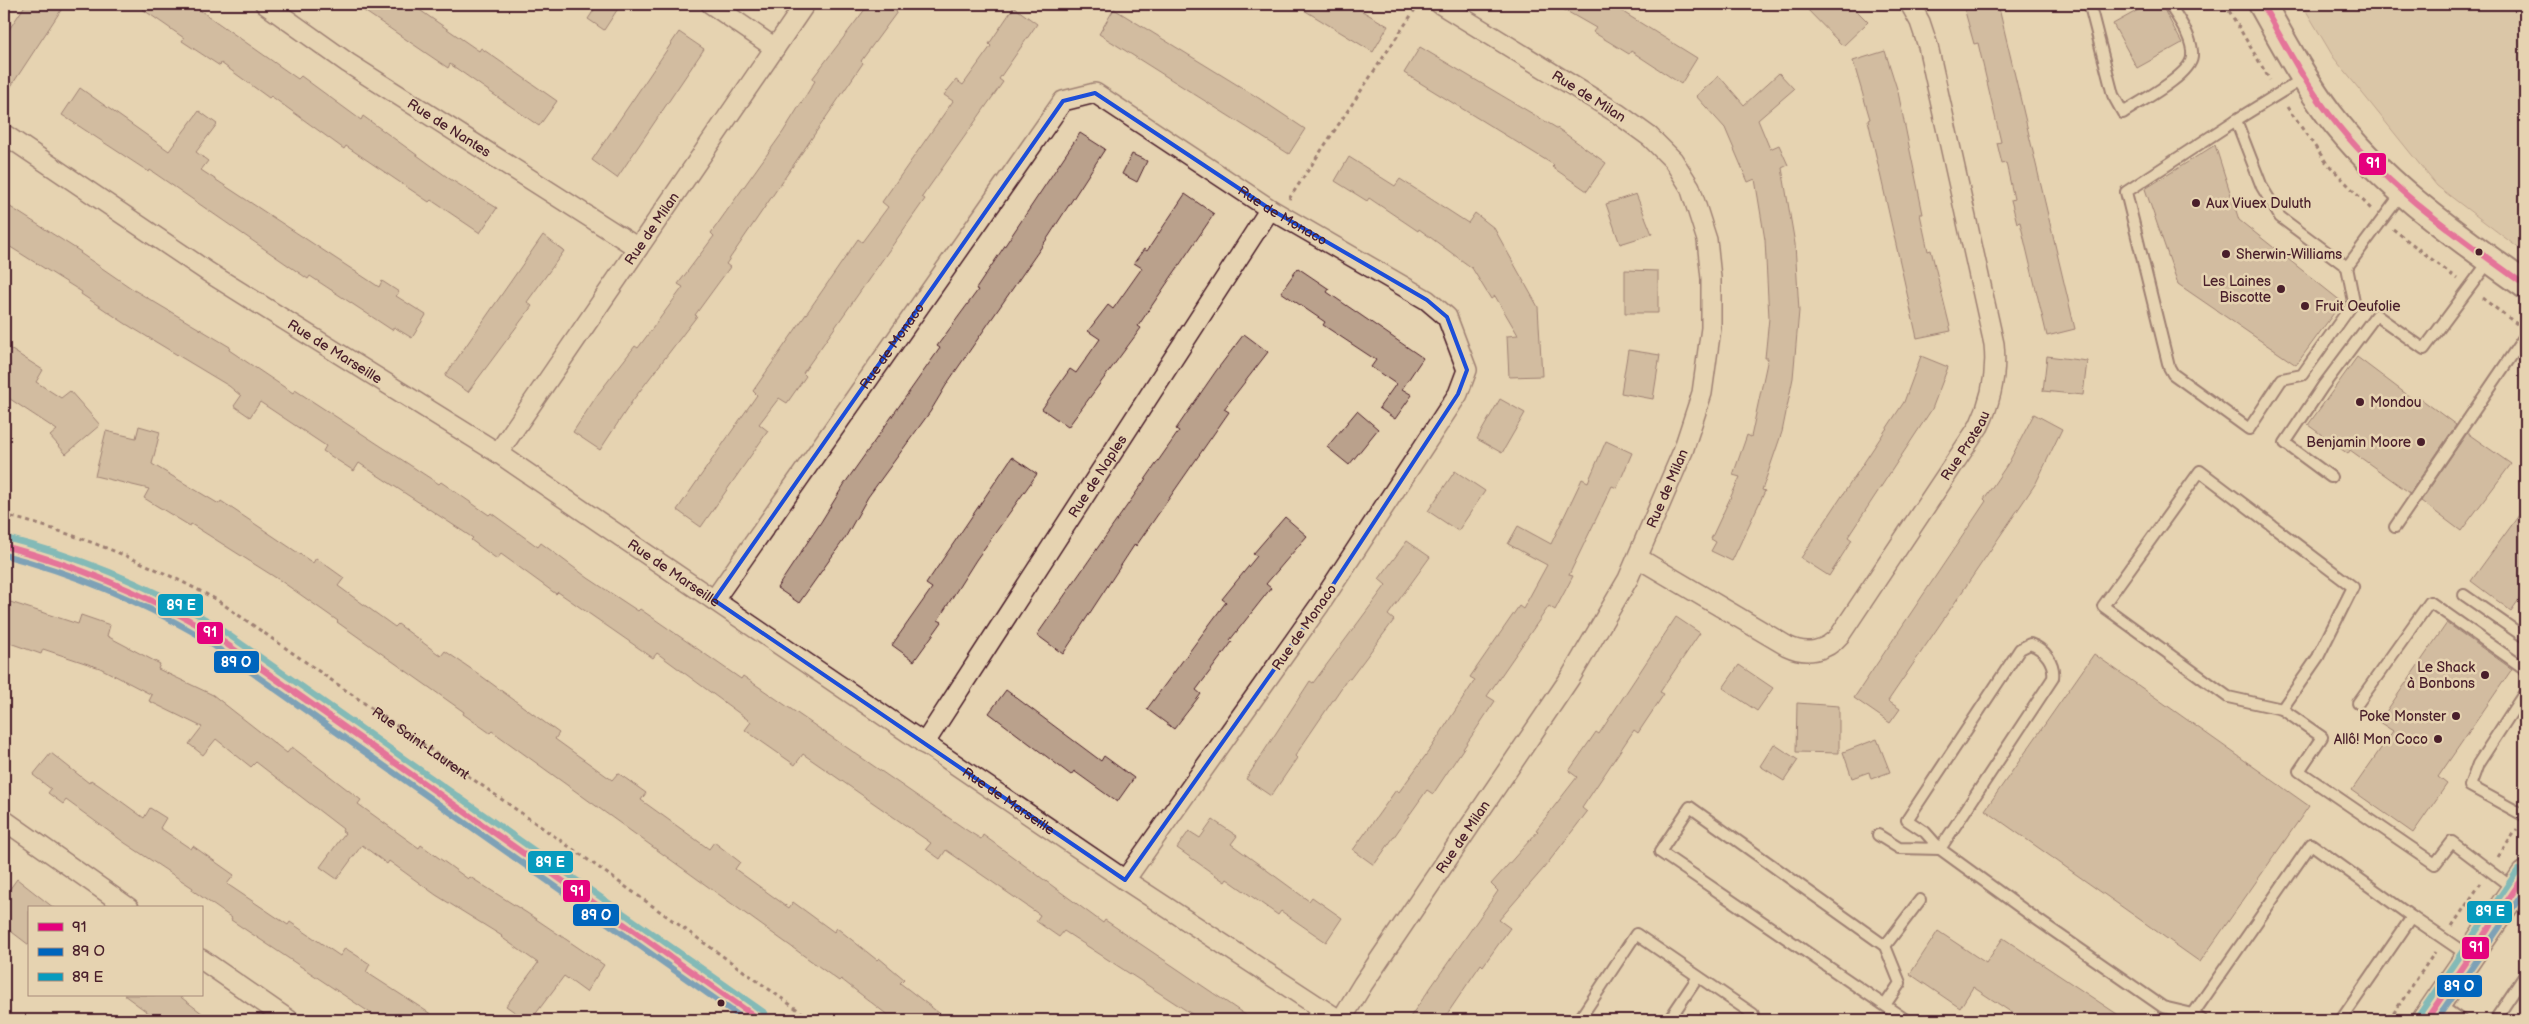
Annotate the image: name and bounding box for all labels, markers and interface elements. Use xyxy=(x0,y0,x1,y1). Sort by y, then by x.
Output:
street label: Rue de Milan xyxy=(1549,67,1629,126)
street label: Rue de Nantes xyxy=(404,95,494,161)
line badge: 91 xyxy=(2358,152,2387,176)
text: 91 xyxy=(2366,155,2380,172)
street label: Rue de Monaco xyxy=(1235,182,1330,249)
street label: Rue de Milan xyxy=(621,189,683,268)
place label: Aux Viuex Duluth xyxy=(2206,195,2312,212)
marker: Aux Viuex Duluth xyxy=(2190,197,2202,209)
place label: Sherwin-Williams xyxy=(2236,246,2342,263)
unlabelled marker xyxy=(2474,247,2484,257)
marker: Sherwin-Williams xyxy=(2220,248,2232,260)
place label: Les Laines Biscotte xyxy=(2202,273,2271,306)
marker: Les Laines Biscotte xyxy=(2275,283,2287,295)
place label: Fruit Oeufolie xyxy=(2315,298,2401,315)
street label: Rue de Monaco xyxy=(856,300,928,393)
marker: Fruit Oeufolie xyxy=(2299,300,2311,312)
street label: Rue de Marseille xyxy=(284,316,385,388)
place label: Mondou xyxy=(2370,394,2422,411)
marker: Mondou xyxy=(2354,396,2366,408)
street label: Rue Proteau xyxy=(1937,408,1994,484)
street label: Rue de Naples xyxy=(1065,432,1131,521)
place label: Benjamin Moore xyxy=(2306,434,2411,451)
marker: Benjamin Moore xyxy=(2415,436,2427,448)
street label: Rue de Milan xyxy=(1643,446,1692,531)
street label: Rue de Marseille xyxy=(624,536,723,611)
street label: Rue de Monaco xyxy=(1268,581,1340,674)
line badge: 89 E xyxy=(157,593,204,617)
text: 89 E xyxy=(166,597,196,614)
line badge: 91 xyxy=(196,621,224,645)
text: 91 xyxy=(203,624,217,641)
line badge: 89 O xyxy=(213,650,260,674)
text: 89 O xyxy=(221,654,251,671)
place label: Le Shack à Bonbons xyxy=(2407,659,2475,692)
marker: Le Shack à Bonbons xyxy=(2479,669,2491,681)
street label: Rue Saint-Laurent xyxy=(369,703,473,784)
place label: Poke Monster xyxy=(2359,708,2447,725)
marker: Poke Monster xyxy=(2450,710,2462,722)
place label: Allô! Mon Coco xyxy=(2334,731,2428,748)
marker: Allô! Mon Coco xyxy=(2432,733,2444,745)
street label: Rue de Marseille xyxy=(959,764,1058,839)
street label: Rue de Milan xyxy=(1432,797,1494,877)
line badge: 89 E xyxy=(527,850,574,874)
text: 89 E xyxy=(535,854,565,871)
line badge: 91 xyxy=(562,879,591,903)
text: 91 xyxy=(570,883,584,900)
line badge: 89 E xyxy=(2466,900,2513,924)
line badge: 89 O xyxy=(572,903,620,927)
text: 89 E xyxy=(2475,903,2505,920)
legend xyxy=(28,906,202,996)
text: 89 O xyxy=(581,907,611,924)
text: 91 xyxy=(72,918,86,937)
line badge: 91 xyxy=(2461,936,2490,960)
text: 91 xyxy=(2469,939,2483,956)
text: 89 O xyxy=(72,942,105,961)
text: 89 E xyxy=(72,968,103,987)
line badge: 89 O xyxy=(2436,974,2483,998)
text: 89 O xyxy=(2444,978,2474,995)
unlabelled marker xyxy=(716,998,726,1008)

